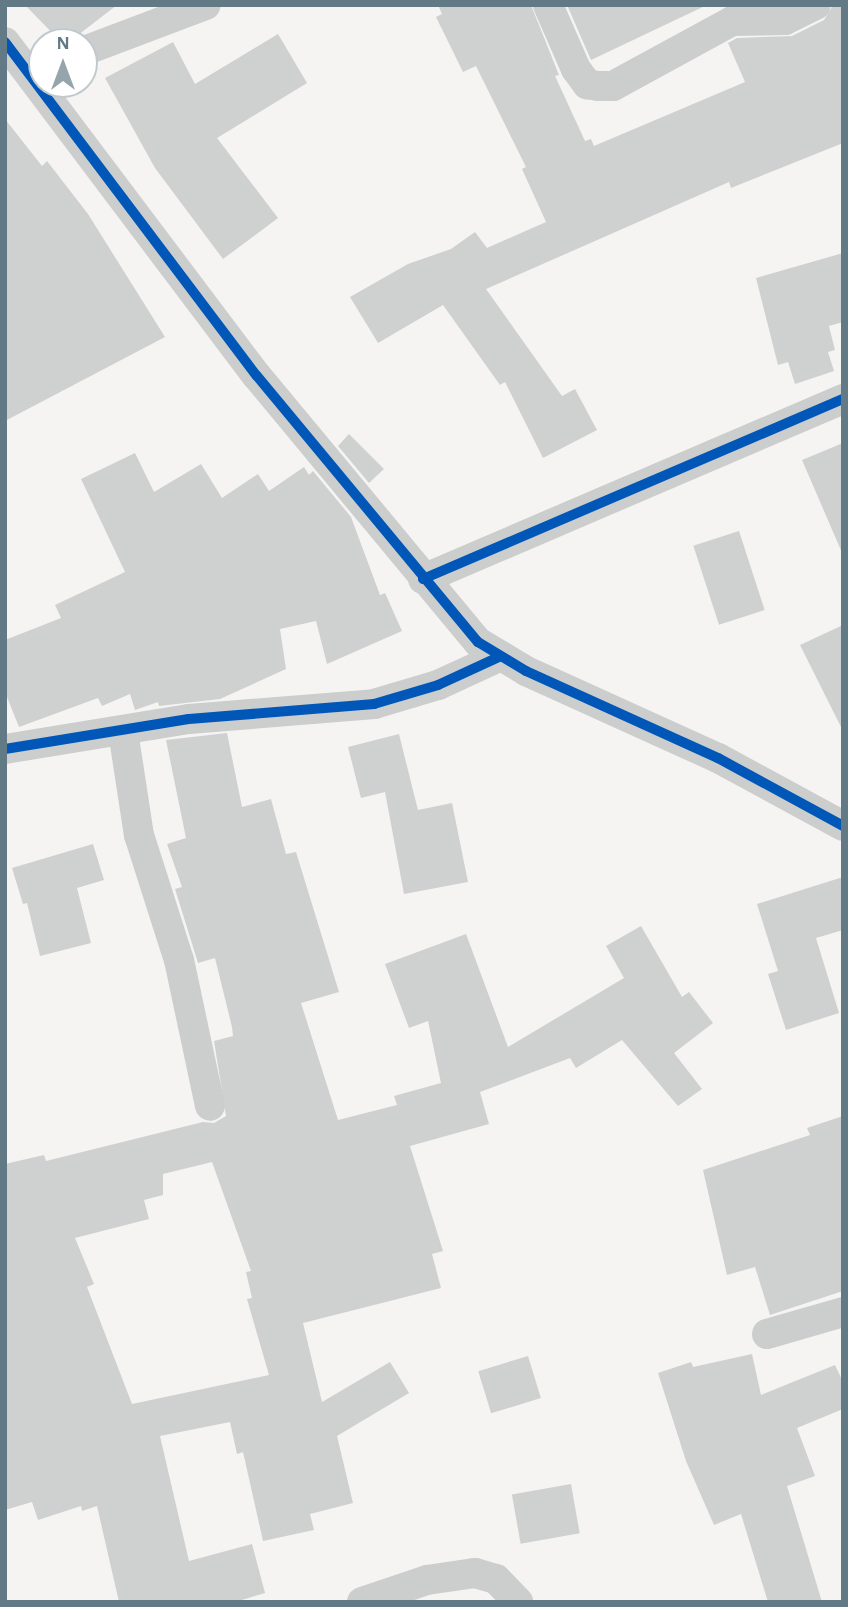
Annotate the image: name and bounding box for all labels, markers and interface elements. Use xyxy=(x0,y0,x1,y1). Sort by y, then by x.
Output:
north arrow xyxy=(28,28,98,98)
text: N xyxy=(56,34,70,53)

